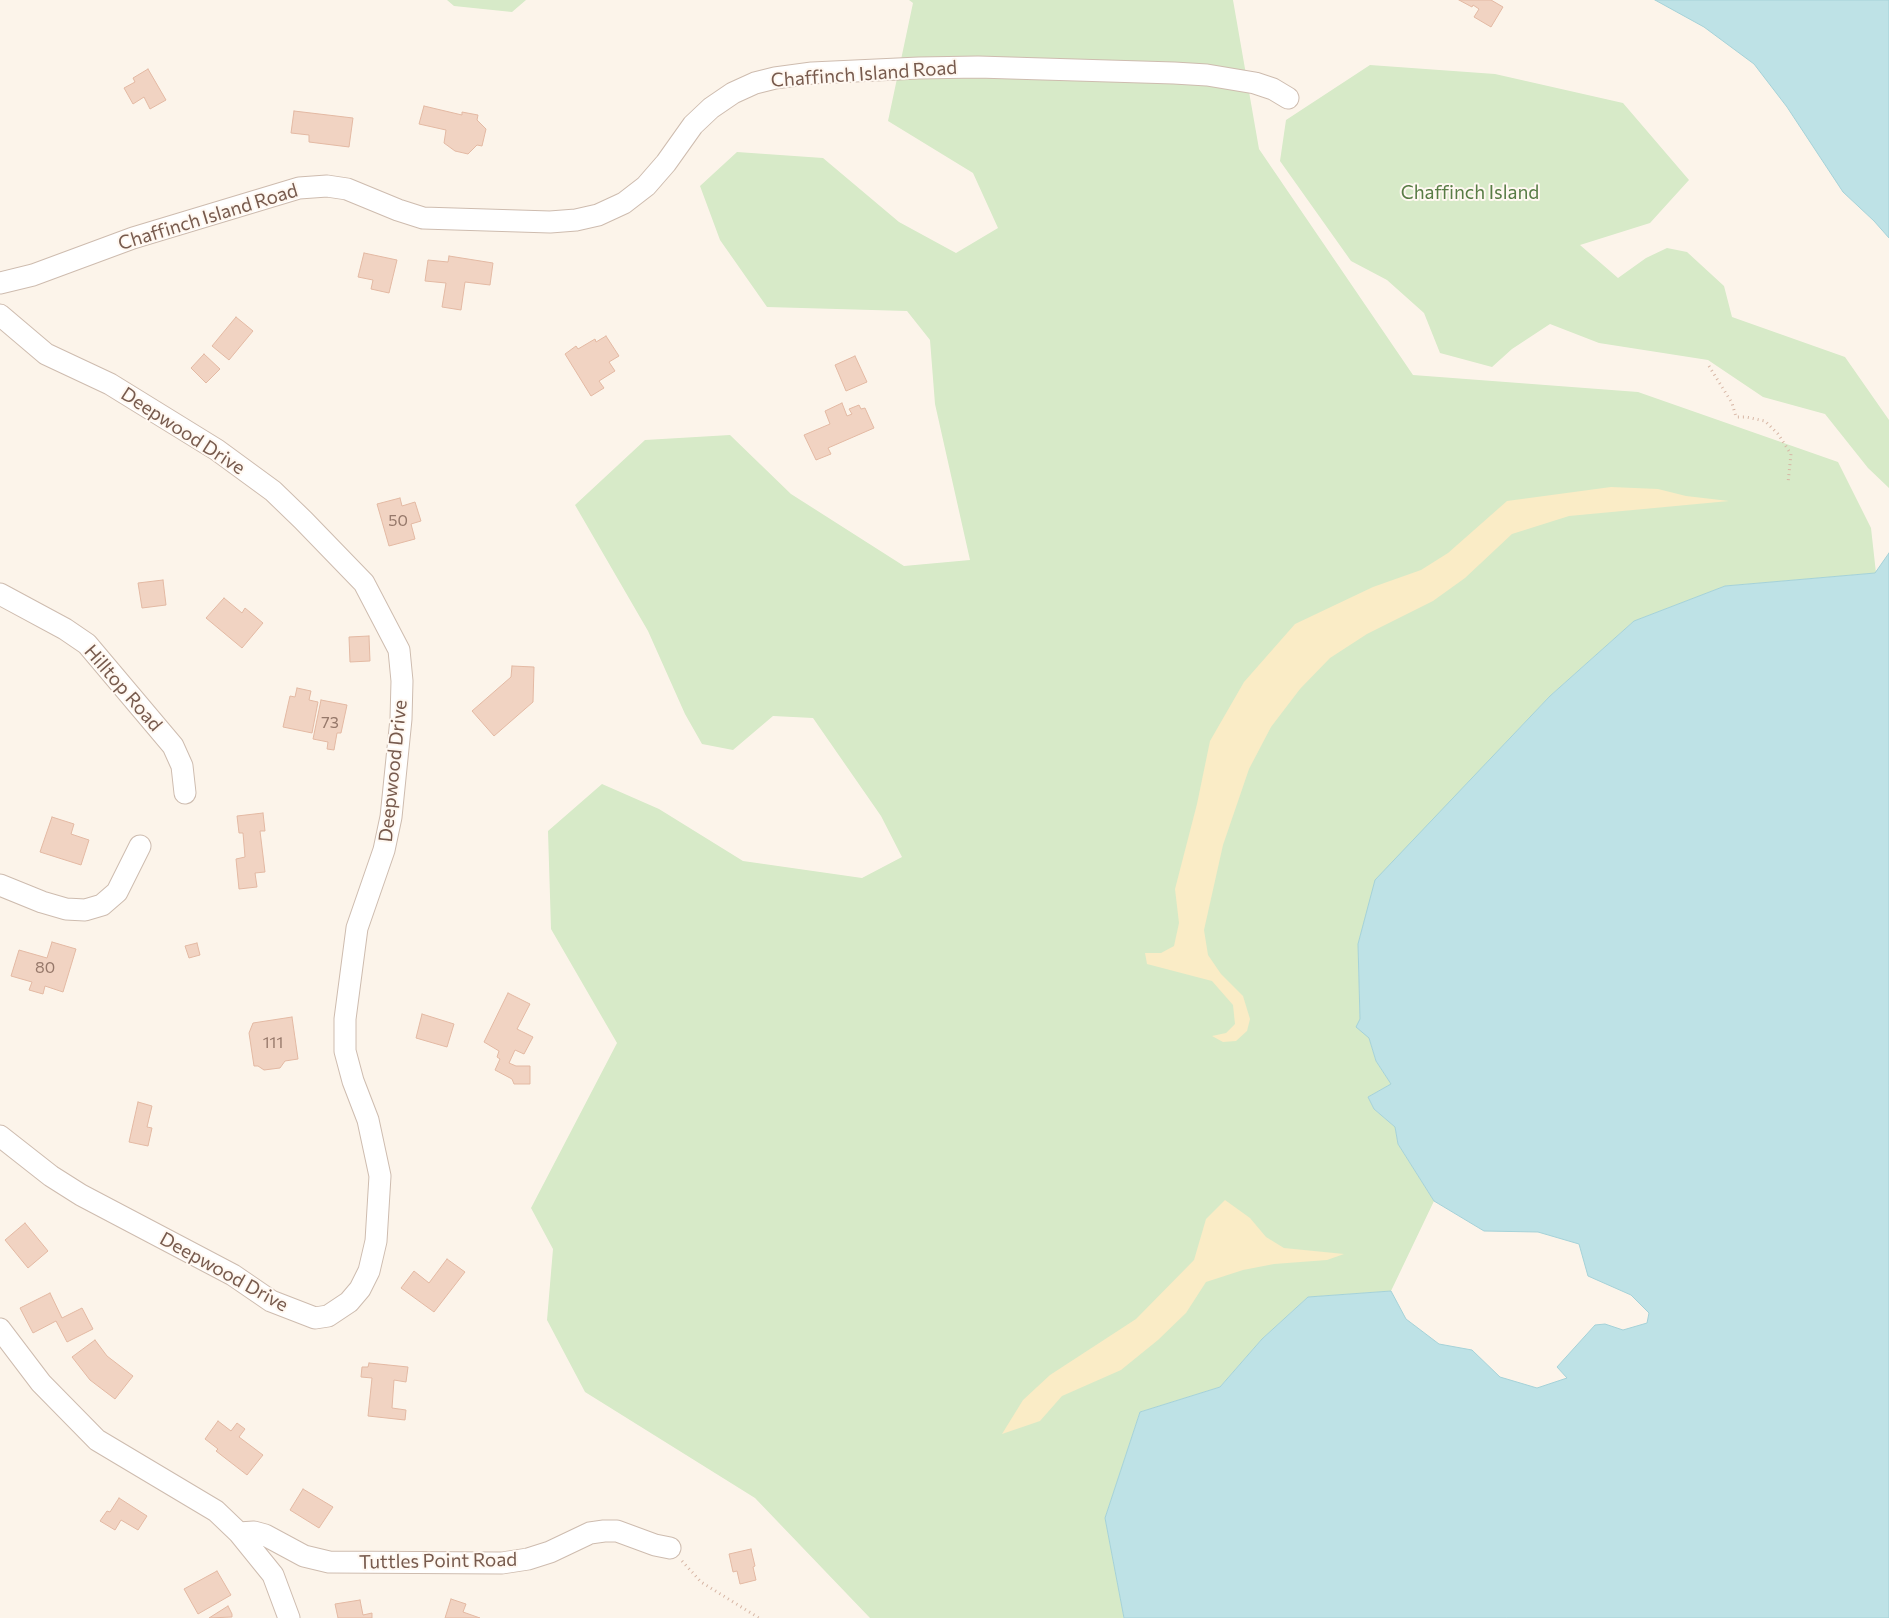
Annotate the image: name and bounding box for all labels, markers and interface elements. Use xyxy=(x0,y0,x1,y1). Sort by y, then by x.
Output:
street label: Chaffinch Island Road xyxy=(770,56,958,92)
street label: Chaffinch Island Road xyxy=(115,179,301,255)
park label: Chaffinch Island xyxy=(1401,182,1539,204)
street label: Deepwood Drive xyxy=(117,382,249,480)
house number: 50 xyxy=(388,511,408,531)
street label: Hilltop Road xyxy=(79,640,167,736)
street label: Deepwood Drive xyxy=(374,699,412,843)
house number: 73 xyxy=(321,713,339,733)
house number: 80 xyxy=(35,958,55,978)
house number: 111 xyxy=(263,1033,283,1053)
street label: Deepwood Drive xyxy=(156,1227,292,1317)
street label: Tuttles Point Road xyxy=(359,1548,517,1574)

